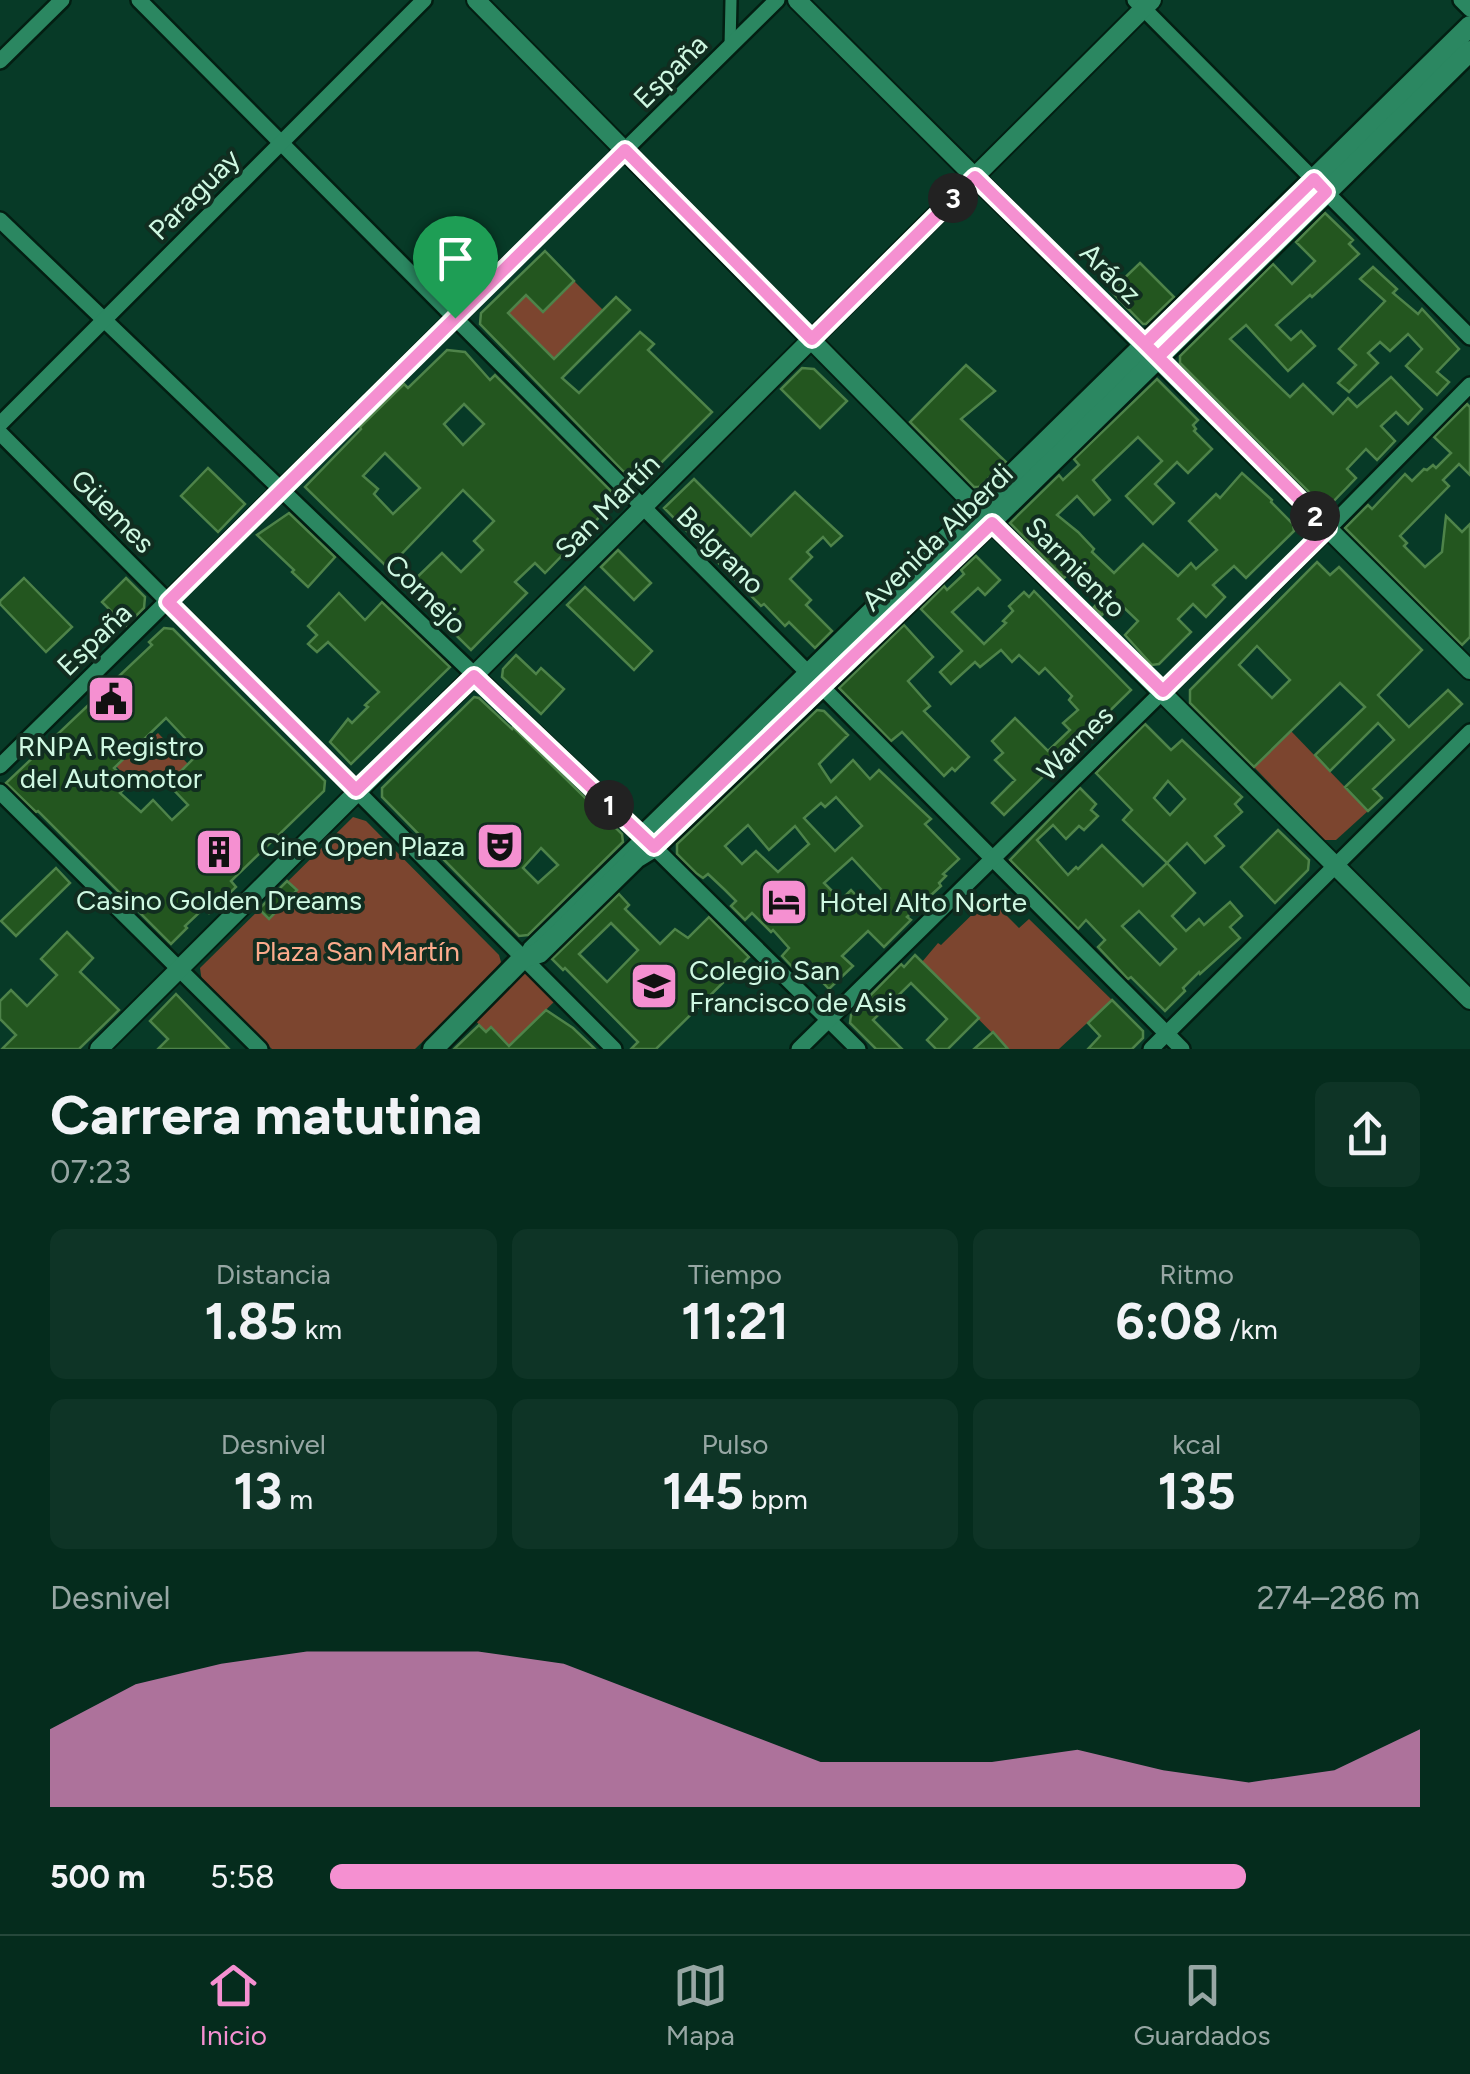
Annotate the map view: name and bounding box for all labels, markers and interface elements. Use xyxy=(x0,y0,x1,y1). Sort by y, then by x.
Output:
street label: España xyxy=(626,27,714,115)
street label: Paraguay xyxy=(141,141,247,247)
pin: 3 xyxy=(928,173,978,223)
text: 3 xyxy=(945,181,961,215)
pin xyxy=(413,216,498,319)
icon: arrive xyxy=(428,231,483,286)
street label: Aráoz xyxy=(1073,235,1149,311)
street label: San Martín xyxy=(548,447,666,565)
street label: Avenida Alberdi xyxy=(854,456,1020,618)
street label: Güemes xyxy=(64,462,162,560)
pin: 2 xyxy=(1290,491,1340,541)
street label: Belgrano xyxy=(670,499,772,601)
text: 2 xyxy=(1307,499,1323,533)
street label: Sarmiento xyxy=(1018,509,1134,625)
street label: Cornejo xyxy=(378,547,474,641)
street label: España xyxy=(50,595,138,683)
public building icon: RNPA Registro del Automotor xyxy=(85,673,137,725)
street label: Warnes xyxy=(1030,698,1120,788)
place label: RNPA Registro del Automotor xyxy=(18,729,204,795)
pin: 1 xyxy=(584,780,634,830)
text: 1 xyxy=(603,788,615,822)
theatre icon: Cine Open Plaza xyxy=(474,820,526,872)
building icon: Casino Golden Dreams xyxy=(193,826,245,878)
place label: Cine Open Plaza xyxy=(260,829,465,863)
hotel icon: Hotel Alto Norte xyxy=(758,876,810,928)
place label: Casino Golden Dreams xyxy=(76,883,362,917)
place label: Hotel Alto Norte xyxy=(819,885,1027,919)
park label: Plaza San Martín xyxy=(254,934,460,968)
place label: Colegio San Francisco de Asis xyxy=(689,953,906,1019)
school or university icon: Colegio San Francisco de Asis xyxy=(628,960,680,1012)
text: Carrera matutina xyxy=(50,1082,482,1148)
button: share xyxy=(1315,1082,1420,1187)
text: 07:23 xyxy=(50,1153,131,1191)
text: Distancia xyxy=(216,1257,331,1291)
text: Tiempo xyxy=(688,1257,782,1291)
text: Ritmo xyxy=(1159,1257,1234,1291)
text: 1.85 xyxy=(205,1291,298,1352)
text: 11:21 xyxy=(681,1291,789,1352)
text: 6:08 xyxy=(1116,1291,1223,1352)
text: km xyxy=(298,1312,342,1346)
text: /km xyxy=(1223,1312,1278,1346)
text: Desnivel xyxy=(221,1427,326,1461)
text: Pulso xyxy=(701,1427,769,1461)
text: kcal xyxy=(1172,1427,1221,1461)
text: 13 xyxy=(234,1461,282,1522)
text: 145 xyxy=(662,1461,744,1522)
text: 135 xyxy=(1158,1461,1236,1522)
text: m xyxy=(282,1482,313,1516)
text: bpm xyxy=(744,1482,808,1516)
text: Desnivel xyxy=(50,1579,170,1617)
text: 274–286 m xyxy=(1257,1579,1420,1617)
text: 500 m xyxy=(50,1858,146,1896)
text: 5:58 xyxy=(210,1858,275,1896)
tab: Inicio xyxy=(199,1958,267,2052)
tab: Mapa xyxy=(666,1958,735,2052)
tab: Guardados xyxy=(1134,1958,1271,2052)

